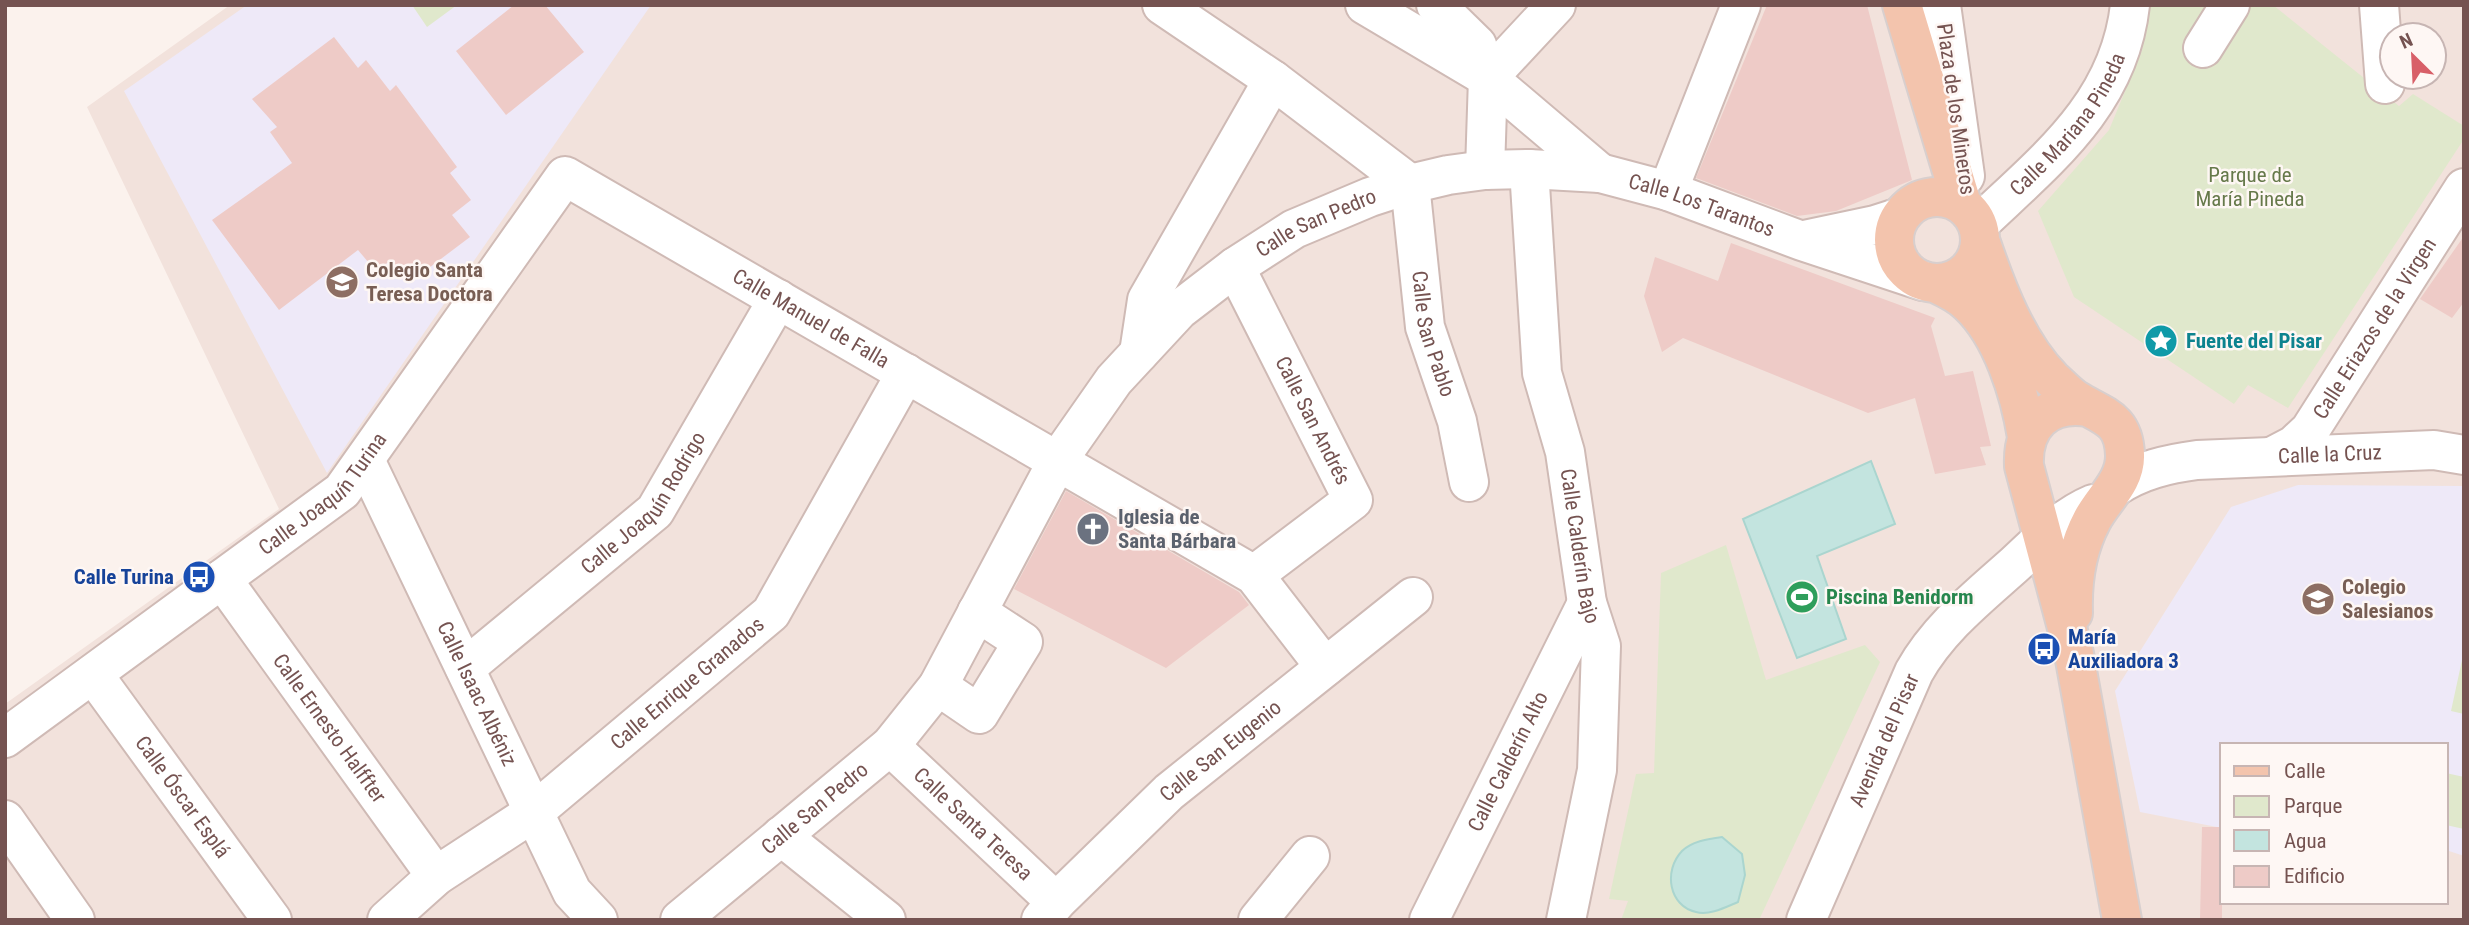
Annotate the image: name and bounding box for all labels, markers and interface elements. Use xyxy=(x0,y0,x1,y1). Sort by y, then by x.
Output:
north arrow xyxy=(2378,21,2448,91)
street label: Plaza de los Mineros xyxy=(1932,22,1980,196)
text: N xyxy=(2396,28,2416,54)
street label: Calle Mariana Pineda xyxy=(2005,50,2130,201)
park label: Parque de María Pineda xyxy=(2195,163,2305,211)
street label: Calle Los Tarantos xyxy=(1626,169,1778,242)
street label: Calle San Pedro xyxy=(1252,184,1379,262)
street label: Calle Eriazos de la Virgen xyxy=(2308,233,2441,424)
place label: Colegio Santa Teresa Doctora xyxy=(366,258,493,306)
school or university icon: Colegio Santa Teresa Doctora xyxy=(323,263,361,301)
street label: Calle Manuel de Falla xyxy=(728,264,893,373)
street label: Calle San Pablo xyxy=(1407,269,1460,400)
place icon: Fuente del Pisar xyxy=(2142,322,2180,360)
place label: Fuente del Pisar xyxy=(2186,329,2322,353)
street label: Calle San Andrés xyxy=(1270,352,1355,489)
street label: Calle Joaquín Turina xyxy=(254,428,391,560)
street label: Calle Joaquín Rodrigo xyxy=(576,428,710,579)
street label: Calle la Cruz xyxy=(2277,440,2382,469)
street label: Calle Calderín Bajo xyxy=(1556,467,1605,627)
place label: Iglesia de Santa Bárbara xyxy=(1118,505,1236,553)
church icon: Iglesia de Santa Bárbara xyxy=(1074,510,1112,548)
bus stop icon: Calle Turina xyxy=(180,558,218,596)
place label: Calle Turina xyxy=(74,565,174,589)
place label: Colegio Salesianos xyxy=(2342,575,2434,623)
sports icon: Piscina Benidorm xyxy=(1783,578,1821,616)
school or university icon: Colegio Salesianos xyxy=(2299,580,2337,618)
place label: Piscina Benidorm xyxy=(1826,585,1974,609)
street label: Calle Enrique Granados xyxy=(606,612,769,754)
street label: Calle Isaac Albéniz xyxy=(432,618,522,770)
place label: María Auxiliadora 3 xyxy=(2068,625,2179,673)
bus stop icon: María Auxiliadora 3 xyxy=(2025,630,2063,668)
street label: Calle Ernesto Halffter xyxy=(268,649,391,807)
street label: Avenida del Pisar xyxy=(1845,670,1924,811)
street label: Calle Calderín Alto xyxy=(1463,688,1553,836)
street label: Calle San Eugenio xyxy=(1155,695,1286,806)
street label: Calle Óscar Esplá xyxy=(130,731,235,863)
legend xyxy=(2220,743,2448,904)
street label: Calle San Pedro xyxy=(757,757,873,859)
text: Calle xyxy=(2284,759,2326,783)
street label: Calle Santa Teresa xyxy=(909,763,1037,885)
text: Parque xyxy=(2284,794,2342,818)
text: Agua xyxy=(2284,829,2327,853)
text: Edificio xyxy=(2284,864,2345,888)

